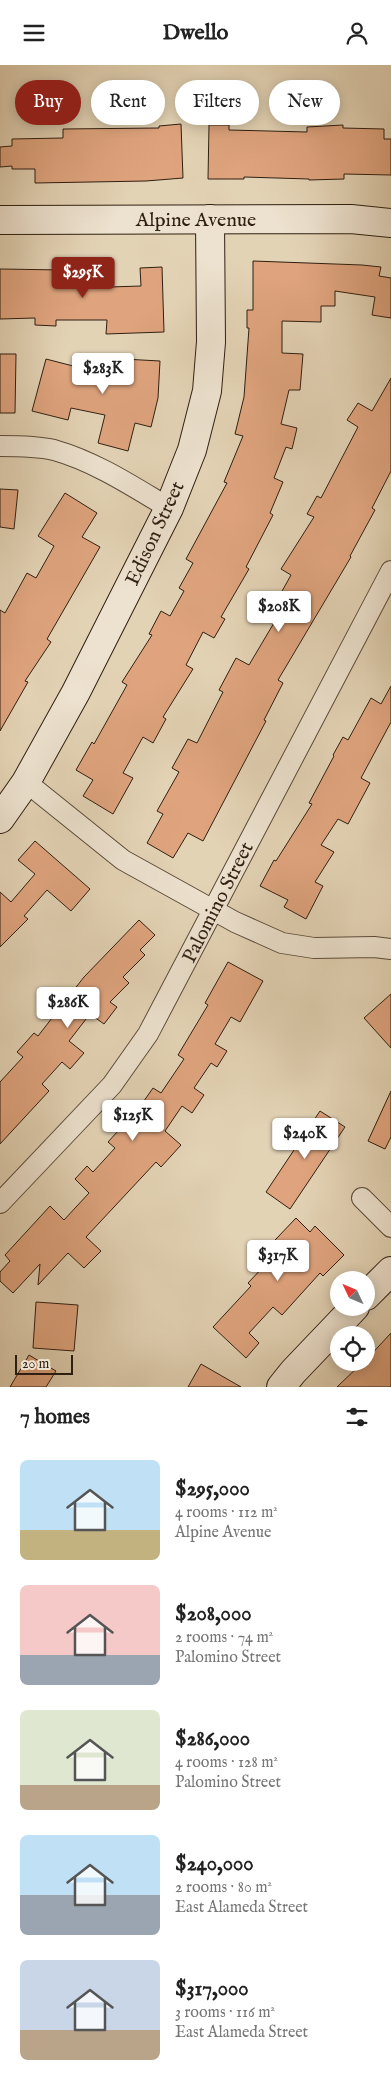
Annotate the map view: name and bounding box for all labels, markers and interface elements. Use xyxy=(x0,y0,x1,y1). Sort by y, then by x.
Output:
icon: menu xyxy=(20,19,48,47)
text: Dwello xyxy=(163,19,228,47)
icon: person xyxy=(343,19,371,47)
chip: Buy xyxy=(15,80,81,125)
chip: Rent xyxy=(91,80,165,125)
chip: Filters xyxy=(175,80,259,125)
chip: New xyxy=(269,80,340,125)
street label: Alpine Avenue xyxy=(135,208,256,233)
pin: $295K xyxy=(48,257,118,299)
text: $295K xyxy=(63,263,103,283)
pin: $283K xyxy=(68,353,138,395)
text: $283K xyxy=(83,359,123,379)
street label: Edison Street xyxy=(120,477,190,590)
pin: $208K xyxy=(244,591,314,633)
text: $208K xyxy=(258,597,300,617)
street label: Palomino Street xyxy=(177,838,260,967)
pin: $286K xyxy=(33,987,103,1029)
text: $286K xyxy=(48,993,88,1013)
pin: $125K xyxy=(98,1099,168,1142)
text: $125K xyxy=(113,1106,153,1126)
pin: $240K xyxy=(270,1117,340,1160)
text: $240K xyxy=(283,1124,327,1144)
pin: $317K xyxy=(243,1239,313,1282)
text: $317K xyxy=(258,1246,298,1266)
north arrow xyxy=(330,1271,375,1316)
map controls xyxy=(330,1271,375,1371)
button: locate xyxy=(330,1326,375,1371)
scale bar xyxy=(15,1352,72,1375)
text: 20 m xyxy=(22,1355,49,1373)
icon: filters xyxy=(343,1403,371,1431)
text: 7 homes xyxy=(20,1404,90,1431)
text: $295,000 xyxy=(175,1476,250,1503)
icon: home xyxy=(60,1480,120,1540)
text: 4 rooms · 112 m² xyxy=(175,1503,278,1523)
text: Alpine Avenue xyxy=(175,1523,271,1543)
text: $208,000 xyxy=(175,1601,252,1628)
icon: home xyxy=(60,1605,120,1665)
text: 2 rooms · 74 m² xyxy=(175,1628,273,1648)
text: Palomino Street xyxy=(175,1648,281,1668)
text: $286,000 xyxy=(175,1726,250,1753)
icon: home xyxy=(60,1730,120,1790)
text: 4 rooms · 128 m² xyxy=(175,1753,278,1773)
text: Palomino Street xyxy=(175,1773,281,1793)
text: $240,000 xyxy=(175,1851,254,1878)
icon: home xyxy=(60,1855,120,1915)
text: 2 rooms · 80 m² xyxy=(175,1878,272,1898)
text: East Alameda Street xyxy=(175,1898,308,1918)
text: $317,000 xyxy=(175,1976,249,2003)
icon: home xyxy=(60,1980,120,2040)
text: 3 rooms · 116 m² xyxy=(175,2003,275,2023)
text: East Alameda Street xyxy=(175,2023,308,2043)

